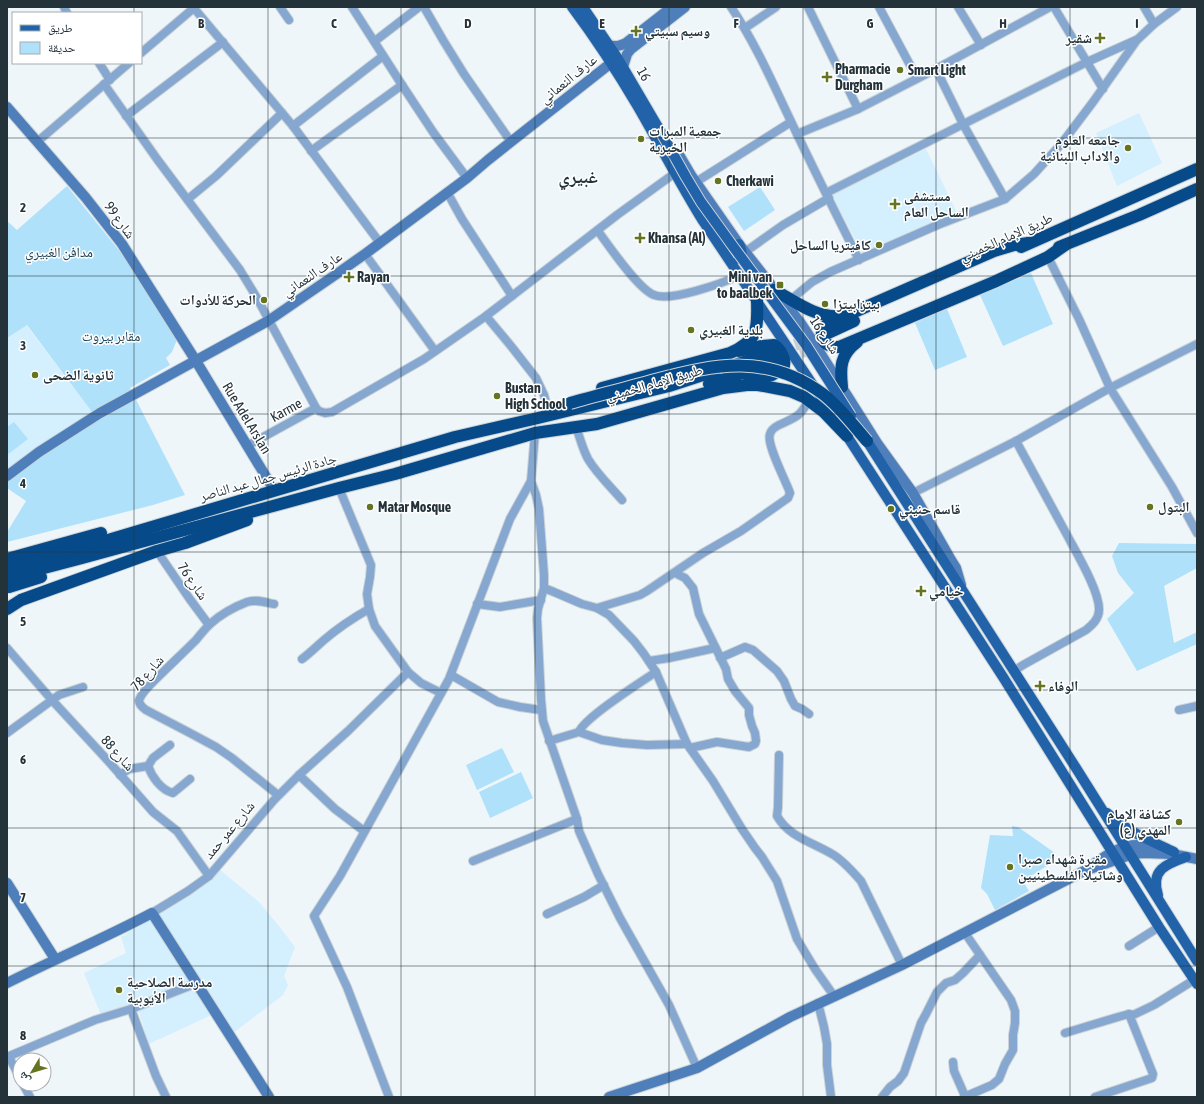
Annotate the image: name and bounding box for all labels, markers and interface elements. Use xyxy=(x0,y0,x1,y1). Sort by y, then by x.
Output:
legend xyxy=(12,12,142,64)
text: B xyxy=(198,16,205,31)
text: C xyxy=(331,16,337,31)
text: D xyxy=(464,16,472,31)
text: E xyxy=(599,16,605,31)
text: F xyxy=(733,16,739,31)
text: G xyxy=(867,16,874,31)
text: H xyxy=(999,16,1007,31)
text: I xyxy=(1135,16,1139,31)
text: طريق xyxy=(48,21,73,35)
place label: وسيم سبيتي xyxy=(645,23,710,42)
marker: وسيم سبيتي xyxy=(630,25,642,37)
place label: شقير xyxy=(1065,30,1092,46)
marker: شقير xyxy=(1095,33,1105,43)
text: حديقة xyxy=(48,41,76,55)
street label: عارف النعماني xyxy=(536,51,602,110)
place label: Pharmacie Durgham xyxy=(835,61,891,93)
place label: Smart Light xyxy=(908,62,966,78)
street label: 16 xyxy=(634,64,654,84)
marker: Smart Light xyxy=(895,65,905,75)
marker: Pharmacie Durgham xyxy=(822,72,832,82)
place label: جمعية المبرات الخيرية xyxy=(649,123,721,155)
place label: جامعه العلوم والاداب اللبنانية xyxy=(1040,132,1120,165)
marker: جمعية المبرات الخيرية xyxy=(636,134,646,144)
marker: جامعه العلوم والاداب اللبنانية xyxy=(1123,143,1133,153)
district label: غبيري xyxy=(558,166,598,191)
place label: Cherkawi xyxy=(726,173,774,189)
marker: Cherkawi xyxy=(713,176,723,186)
place label: مستشفى الساحل العام xyxy=(904,188,969,222)
street label: شارع 99 xyxy=(100,198,139,243)
marker: مستشفى الساحل العام xyxy=(889,198,901,210)
text: 2 xyxy=(20,200,26,215)
street label: طريق الإمام الخميني xyxy=(957,209,1056,268)
place label: Khansa (Al) xyxy=(648,230,706,246)
marker: Khansa (Al) xyxy=(635,233,645,243)
place label: كافيتريا الساحل xyxy=(790,237,871,254)
marker: كافيتريا الساحل xyxy=(874,240,884,250)
park label: مدافن الغبيري xyxy=(25,244,93,264)
street label: عارف النعماني xyxy=(279,248,347,303)
place label: Rayan xyxy=(357,269,390,285)
place label: Mini van to baalbek xyxy=(716,269,773,301)
marker: Rayan xyxy=(344,272,354,282)
marker: Mini van to baalbek xyxy=(775,280,785,290)
place label: الحركة للأدوات xyxy=(179,292,256,308)
marker: الحركة للأدوات xyxy=(259,295,269,305)
place label: بيتزابيتزا xyxy=(833,296,880,313)
marker: بيتزابيتزا xyxy=(820,299,830,309)
street label: شارع 16 xyxy=(805,313,843,358)
place label: بلدية الغبيري xyxy=(699,322,763,341)
marker: بلدية الغبيري xyxy=(686,325,696,335)
park label: مقابر بيروت xyxy=(82,328,140,345)
text: 3 xyxy=(20,338,26,353)
street label: طريق الإمام الخميني xyxy=(604,362,705,408)
place label: ثانوية الضحى xyxy=(43,367,114,384)
marker: ثانوية الضحى xyxy=(30,370,40,380)
street label: Rue Adel Arslan xyxy=(219,379,275,457)
place label: Bustan High School xyxy=(505,380,566,412)
marker: Bustan High School xyxy=(492,391,502,401)
street label: Karme xyxy=(267,395,305,425)
street label: جادة الرئيس جمال عبد الناصر xyxy=(197,450,339,505)
text: 4 xyxy=(19,476,26,491)
place label: Matar Mosque xyxy=(378,499,451,515)
place label: البتول xyxy=(1158,499,1190,516)
place label: قاسم حنيني xyxy=(899,501,960,520)
marker: Matar Mosque xyxy=(365,502,375,512)
marker: البتول xyxy=(1145,502,1155,512)
marker: قاسم حنيني xyxy=(886,504,896,514)
street label: شارع 76 xyxy=(173,559,212,604)
place label: خيامي xyxy=(929,583,963,602)
marker: خيامي xyxy=(916,586,926,596)
text: 5 xyxy=(20,614,26,629)
street label: شارع 78 xyxy=(127,652,168,695)
place label: الوفاء xyxy=(1048,678,1078,694)
marker: الوفاء xyxy=(1035,681,1045,691)
street label: شارع 88 xyxy=(97,732,138,775)
text: 6 xyxy=(20,752,26,767)
street label: شارع عمر حمد xyxy=(200,798,259,863)
place label: كشافة الإمام المهدي (ع) xyxy=(1107,806,1171,841)
marker: كشافة الإمام المهدي (ع) xyxy=(1174,817,1184,827)
place label: مقبرة شهداء صبرا وشاتيلا الفلسطينيين xyxy=(1018,851,1123,884)
marker: مقبرة شهداء صبرا وشاتيلا الفلسطينيين xyxy=(1005,862,1015,872)
text: 7 xyxy=(20,890,26,905)
place label: مدرسة الصلاحية الأيوبية xyxy=(127,974,212,1007)
marker: مدرسة الصلاحية الأيوبية xyxy=(114,985,124,995)
text: 8 xyxy=(20,1028,26,1043)
north arrow xyxy=(12,1052,52,1092)
text: ش xyxy=(16,1068,34,1086)

